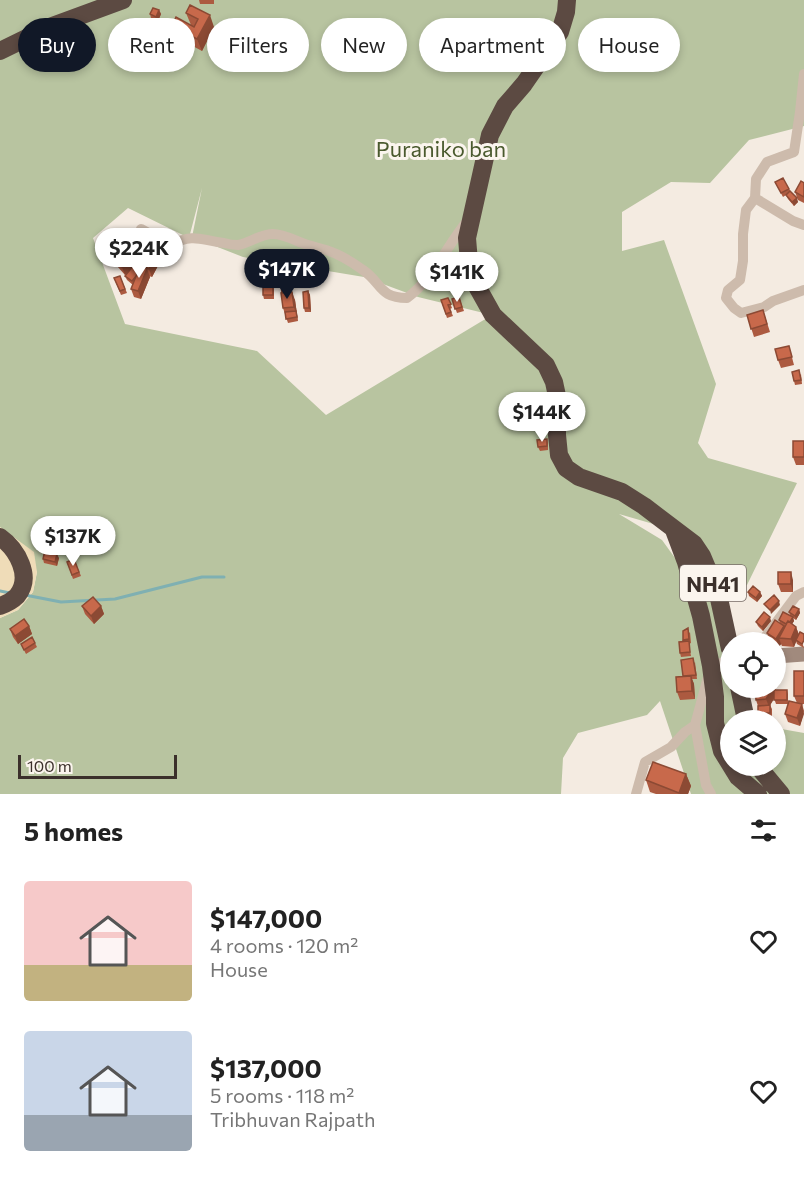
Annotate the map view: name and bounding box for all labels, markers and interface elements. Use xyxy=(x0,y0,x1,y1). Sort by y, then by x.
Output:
chip: Buy xyxy=(18,18,96,72)
chip: Rent xyxy=(108,18,195,72)
chip: Filters xyxy=(207,18,309,72)
chip: New xyxy=(321,18,407,72)
chip: Apartment xyxy=(419,18,566,72)
chip: House xyxy=(578,18,680,72)
park label: Puraniko ban xyxy=(376,135,506,162)
pin: $224K xyxy=(97,228,181,279)
text: $224K xyxy=(109,235,169,259)
pin: $147K xyxy=(245,249,329,300)
pin: $141K xyxy=(415,252,499,303)
text: $147K xyxy=(258,256,316,280)
text: $141K xyxy=(429,259,485,283)
pin: $144K xyxy=(500,392,584,443)
text: $144K xyxy=(512,399,572,423)
pin: $137K xyxy=(31,516,115,567)
text: $137K xyxy=(45,523,101,547)
road number: NH41 xyxy=(680,565,746,601)
map controls xyxy=(720,632,786,776)
button: locate xyxy=(720,632,786,698)
button: layers xyxy=(720,710,786,776)
scale bar xyxy=(18,752,177,780)
text: 100 m xyxy=(27,756,72,775)
icon: filters xyxy=(747,814,780,847)
text: 5 homes xyxy=(24,815,123,846)
text: $147,000 xyxy=(210,902,322,933)
icon: home xyxy=(72,905,144,977)
icon: heart xyxy=(747,925,780,958)
text: 4 rooms · 120 m² xyxy=(210,933,358,957)
text: House xyxy=(210,957,268,981)
text: $137,000 xyxy=(210,1052,322,1083)
icon: home xyxy=(72,1055,144,1127)
icon: heart xyxy=(747,1075,780,1108)
text: 5 rooms · 118 m² xyxy=(210,1083,354,1107)
text: Tribhuvan Rajpath xyxy=(210,1107,375,1131)

